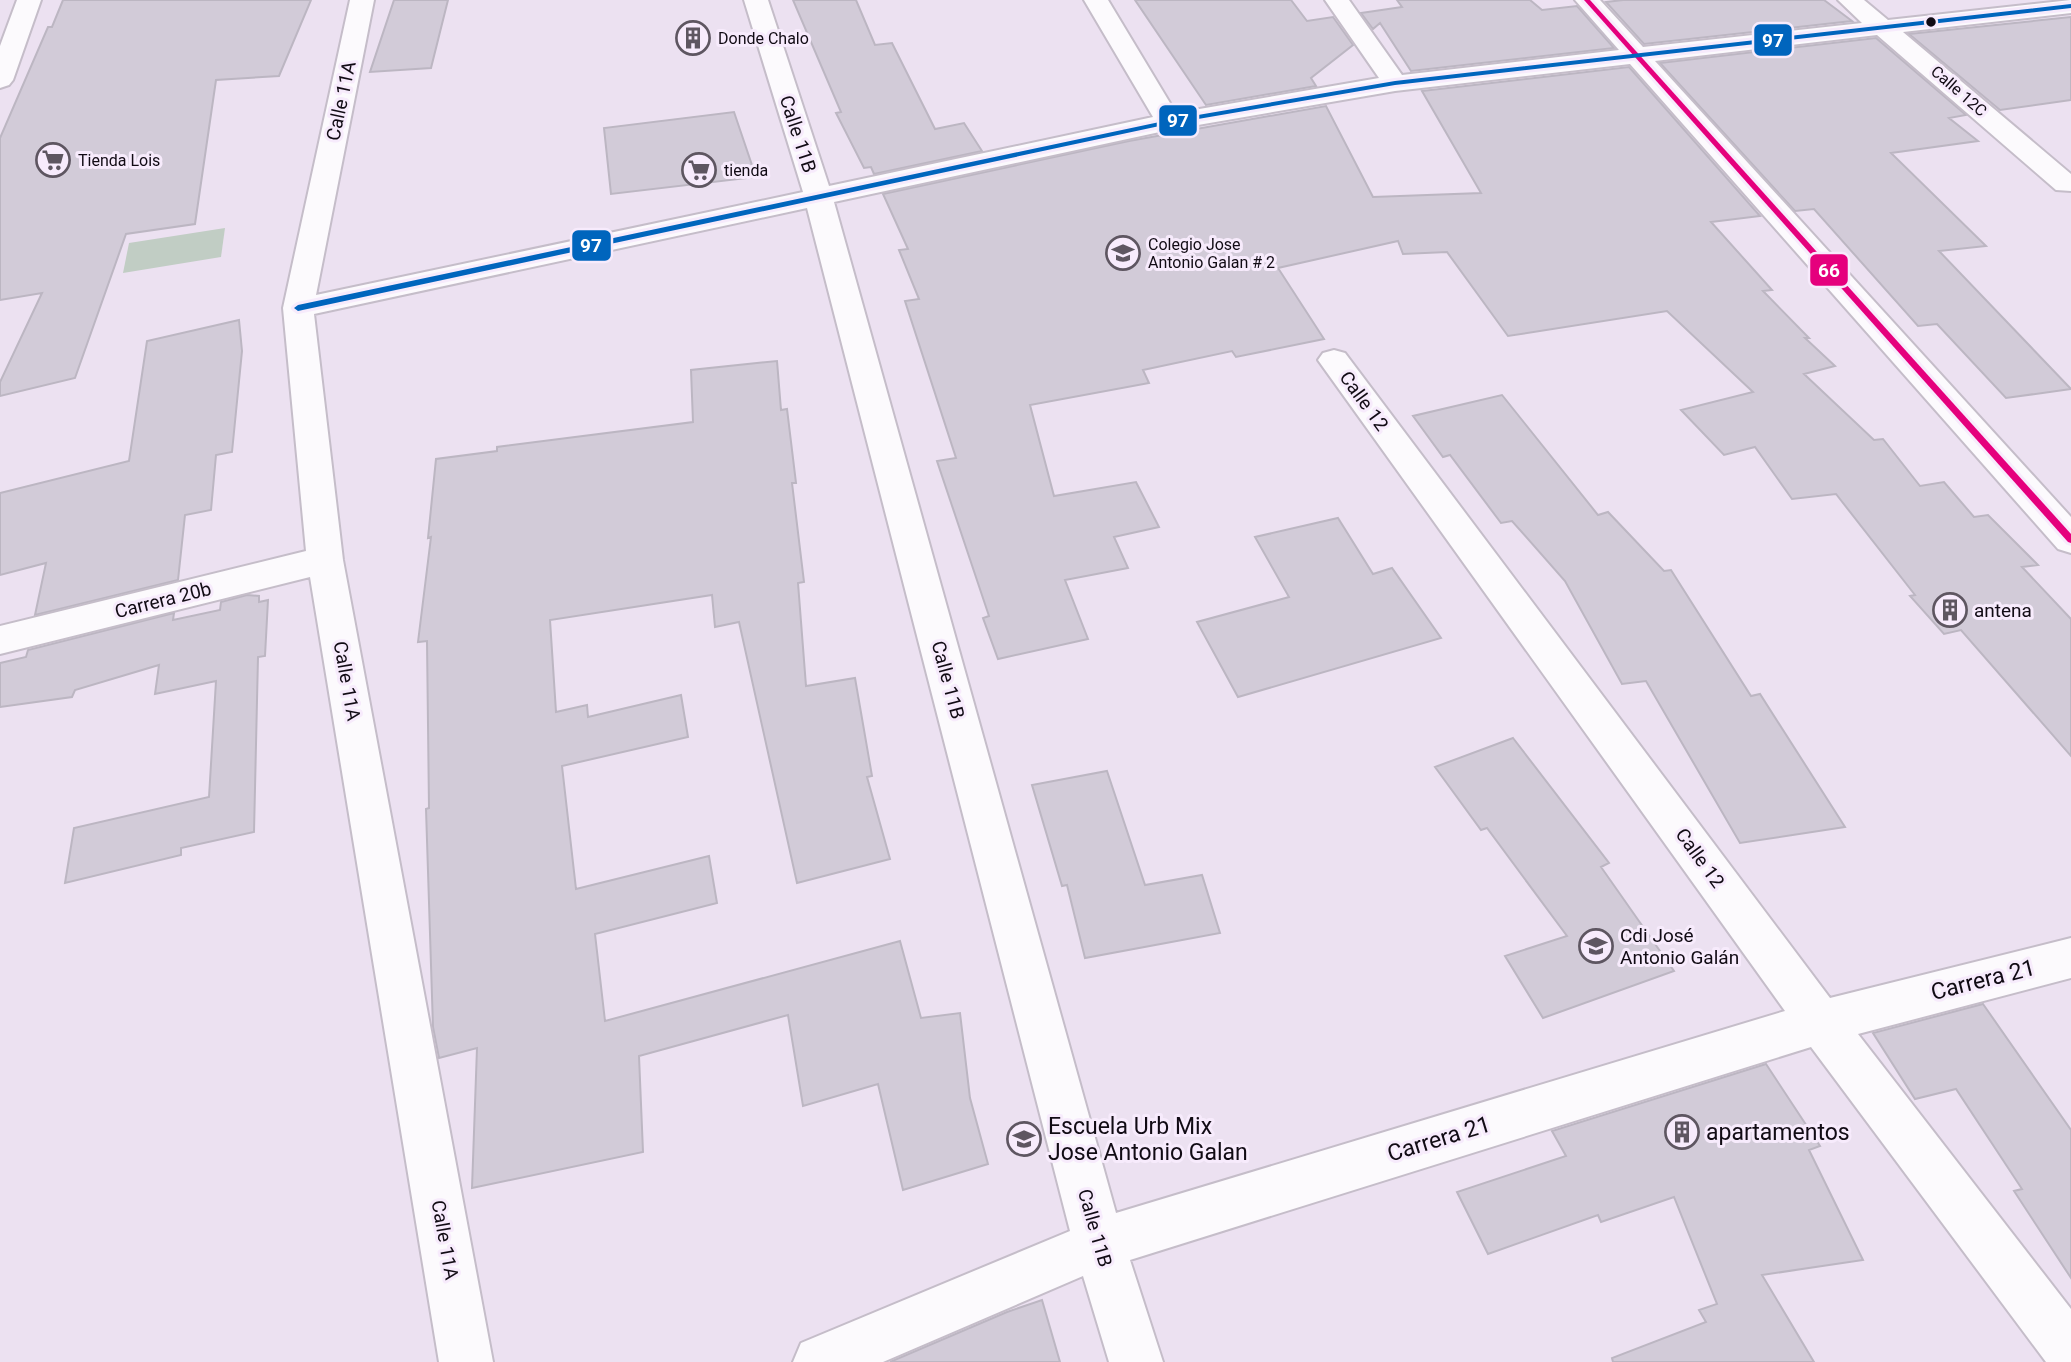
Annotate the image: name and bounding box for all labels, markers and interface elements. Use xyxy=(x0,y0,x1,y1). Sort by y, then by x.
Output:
unlabelled marker xyxy=(1924,15,1938,29)
building icon: Donde Chalo xyxy=(674,19,712,57)
line badge: 97 xyxy=(1753,23,1793,57)
place label: Donde Chalo xyxy=(718,29,809,48)
text: 97 xyxy=(1762,29,1784,52)
street label: Calle 11A xyxy=(321,59,361,143)
street label: Calle 12C xyxy=(1927,62,1991,120)
street label: Calle 11B xyxy=(775,92,821,176)
line badge: 97 xyxy=(1158,104,1198,137)
text: 97 xyxy=(1167,109,1189,132)
supermarket icon: Tienda Lois xyxy=(34,141,72,179)
place label: Tienda Lois xyxy=(78,151,160,170)
supermarket icon: tienda xyxy=(680,151,718,189)
place label: tienda xyxy=(724,161,768,180)
line badge: 97 xyxy=(571,229,612,262)
text: 97 xyxy=(580,234,602,257)
school or university icon: Colegio Jose Antonio Galan # 2 xyxy=(1104,234,1142,272)
place label: Colegio Jose Antonio Galan # 2 xyxy=(1148,235,1275,272)
line badge: 66 xyxy=(1809,253,1849,287)
text: 66 xyxy=(1818,259,1840,282)
street label: Calle 12 xyxy=(1335,367,1393,435)
street label: Carrera 20b xyxy=(112,577,214,623)
building icon: antena xyxy=(1931,591,1969,629)
place label: antena xyxy=(1974,599,2032,622)
street label: Calle 11B xyxy=(927,638,969,722)
street label: Calle 11A xyxy=(329,639,365,723)
street label: Calle 12 xyxy=(1671,824,1729,892)
place label: Cdi José Antonio Galán xyxy=(1620,924,1739,969)
school or university icon: Cdi José Antonio Galán xyxy=(1577,927,1615,965)
street label: Carrera 21 xyxy=(1928,954,2038,1006)
street label: Carrera 21 xyxy=(1384,1111,1494,1167)
place label: Escuela Urb Mix Jose Antonio Galan xyxy=(1048,1113,1248,1166)
building icon: apartamentos xyxy=(1663,1113,1701,1151)
place label: apartamentos xyxy=(1706,1119,1850,1146)
school or university icon: Escuela Urb Mix Jose Antonio Galan xyxy=(1005,1120,1043,1158)
street label: Calle 11B xyxy=(1073,1186,1117,1270)
street label: Calle 11A xyxy=(427,1198,463,1282)

